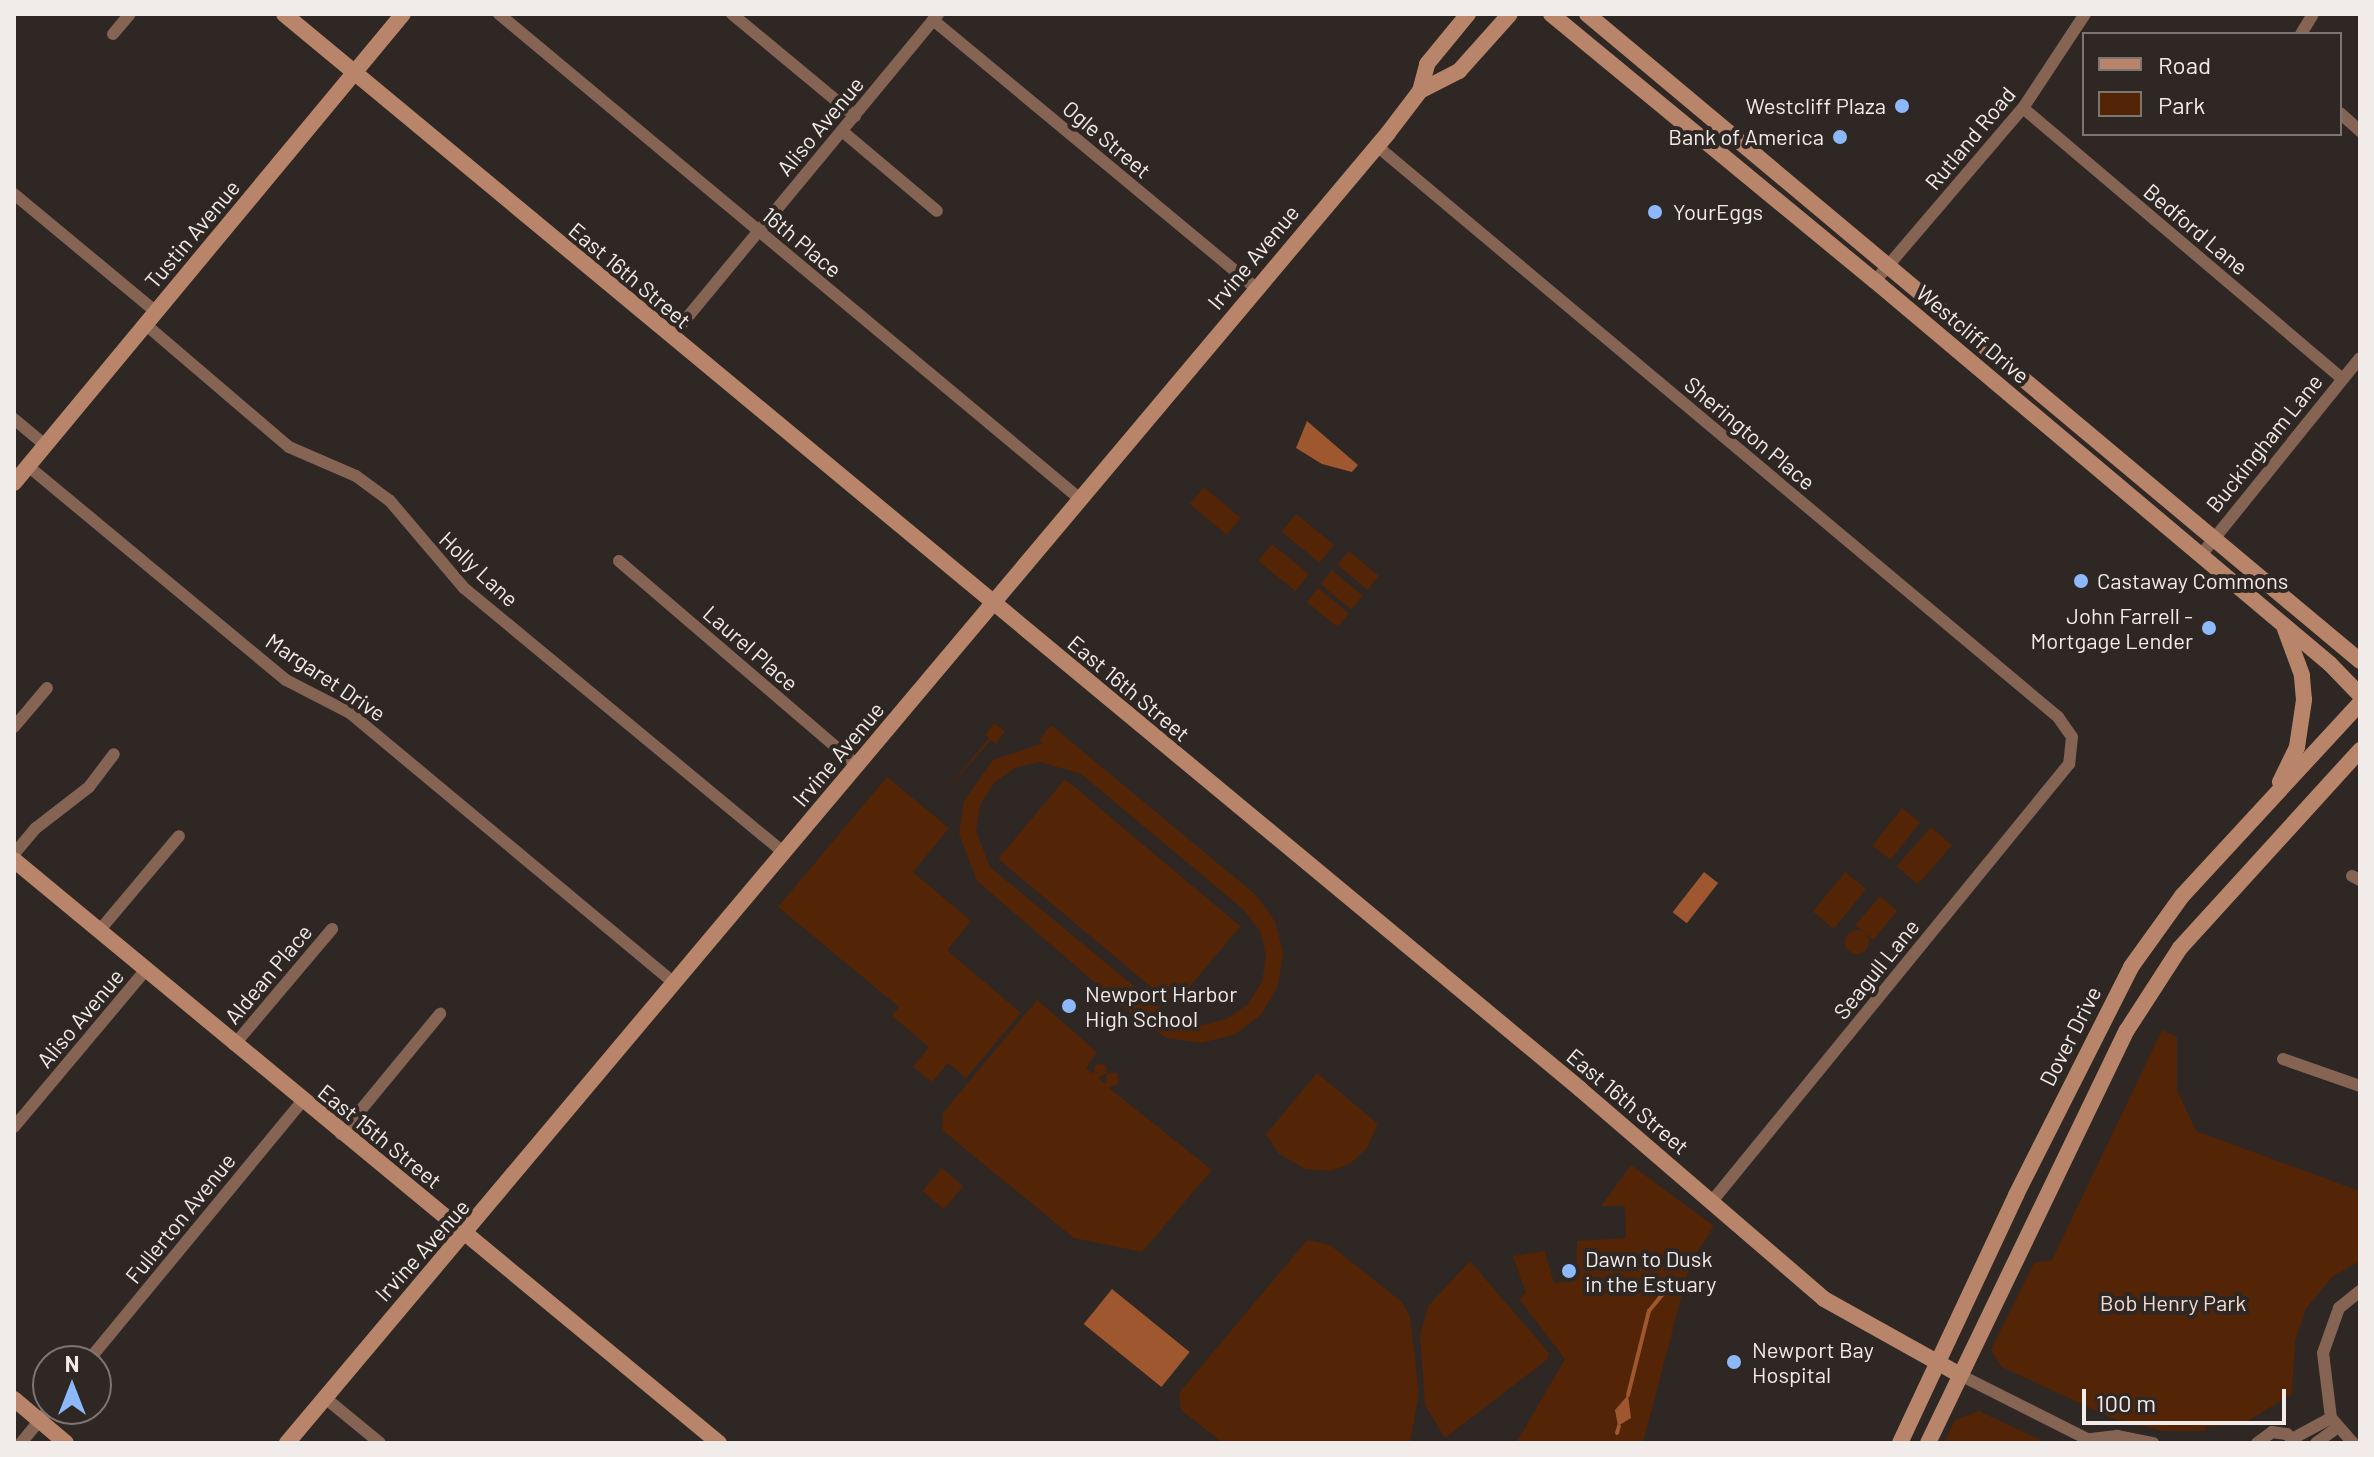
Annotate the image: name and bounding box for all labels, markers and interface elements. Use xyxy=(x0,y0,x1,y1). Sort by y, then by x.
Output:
legend xyxy=(2082,32,2342,136)
text: Road xyxy=(2158,50,2211,79)
street label: Aliso Avenue xyxy=(771,71,869,181)
street label: Rutland Road xyxy=(1919,81,2021,195)
text: Park xyxy=(2158,90,2205,119)
place label: Westcliff Plaza xyxy=(1745,93,1886,119)
street label: Ogle Street xyxy=(1058,95,1156,183)
marker: Westcliff Plaza xyxy=(1893,97,1911,115)
place label: Bank of America xyxy=(1668,124,1824,150)
marker: Bank of America xyxy=(1831,128,1849,146)
street label: Tustin Avenue xyxy=(139,174,245,294)
street label: Bedford Lane xyxy=(2139,178,2253,280)
street label: Irvine Avenue xyxy=(1202,199,1304,315)
place label: YourEggs xyxy=(1673,199,1763,225)
street label: 16th Place xyxy=(757,201,847,283)
marker: YourEggs xyxy=(1644,201,1666,223)
street label: East 16th Street xyxy=(564,216,696,334)
street label: Westcliff Drive xyxy=(1911,279,2035,389)
street label: Buckingham Lane xyxy=(2200,369,2328,517)
street label: Sherington Place xyxy=(1680,371,1820,495)
street label: Holly Lane xyxy=(434,526,524,612)
place label: Castaway Commons xyxy=(2097,568,2288,594)
marker: Castaway Commons xyxy=(2072,572,2090,590)
street label: Laurel Place xyxy=(698,600,804,696)
place label: John Farrell - Mortgage Lender xyxy=(2031,602,2193,654)
marker: John Farrell - Mortgage Lender xyxy=(2200,619,2218,637)
street label: Margaret Drive xyxy=(261,627,391,727)
street label: East 16th Street xyxy=(1063,629,1195,747)
street label: Irvine Avenue xyxy=(787,696,889,812)
street label: Seagull Lane xyxy=(1828,914,1924,1024)
street label: Aldean Place xyxy=(219,919,317,1029)
street label: Aliso Avenue xyxy=(31,963,129,1073)
place label: Newport Harbor High School xyxy=(1085,980,1237,1032)
street label: Dover Drive xyxy=(2034,982,2106,1090)
marker: Newport Harbor High School xyxy=(1060,997,1078,1015)
street label: East 16th Street xyxy=(1562,1042,1694,1160)
street label: East 15th Street xyxy=(313,1078,447,1194)
street label: Fullerton Avenue xyxy=(119,1148,241,1288)
street label: Irvine Avenue xyxy=(369,1194,475,1306)
place label: Dawn to Dusk in the Estuary xyxy=(1585,1245,1716,1296)
marker: Dawn to Dusk in the Estuary xyxy=(1560,1262,1578,1280)
park label: Bob Henry Park xyxy=(2100,1290,2246,1316)
place label: Newport Bay Hospital xyxy=(1752,1336,1874,1388)
north arrow xyxy=(32,1345,112,1425)
text: N xyxy=(65,1350,79,1376)
marker: Newport Bay Hospital xyxy=(1723,1351,1745,1373)
scale bar xyxy=(2086,1373,2290,1423)
text: 100 m xyxy=(2096,1388,2156,1417)

